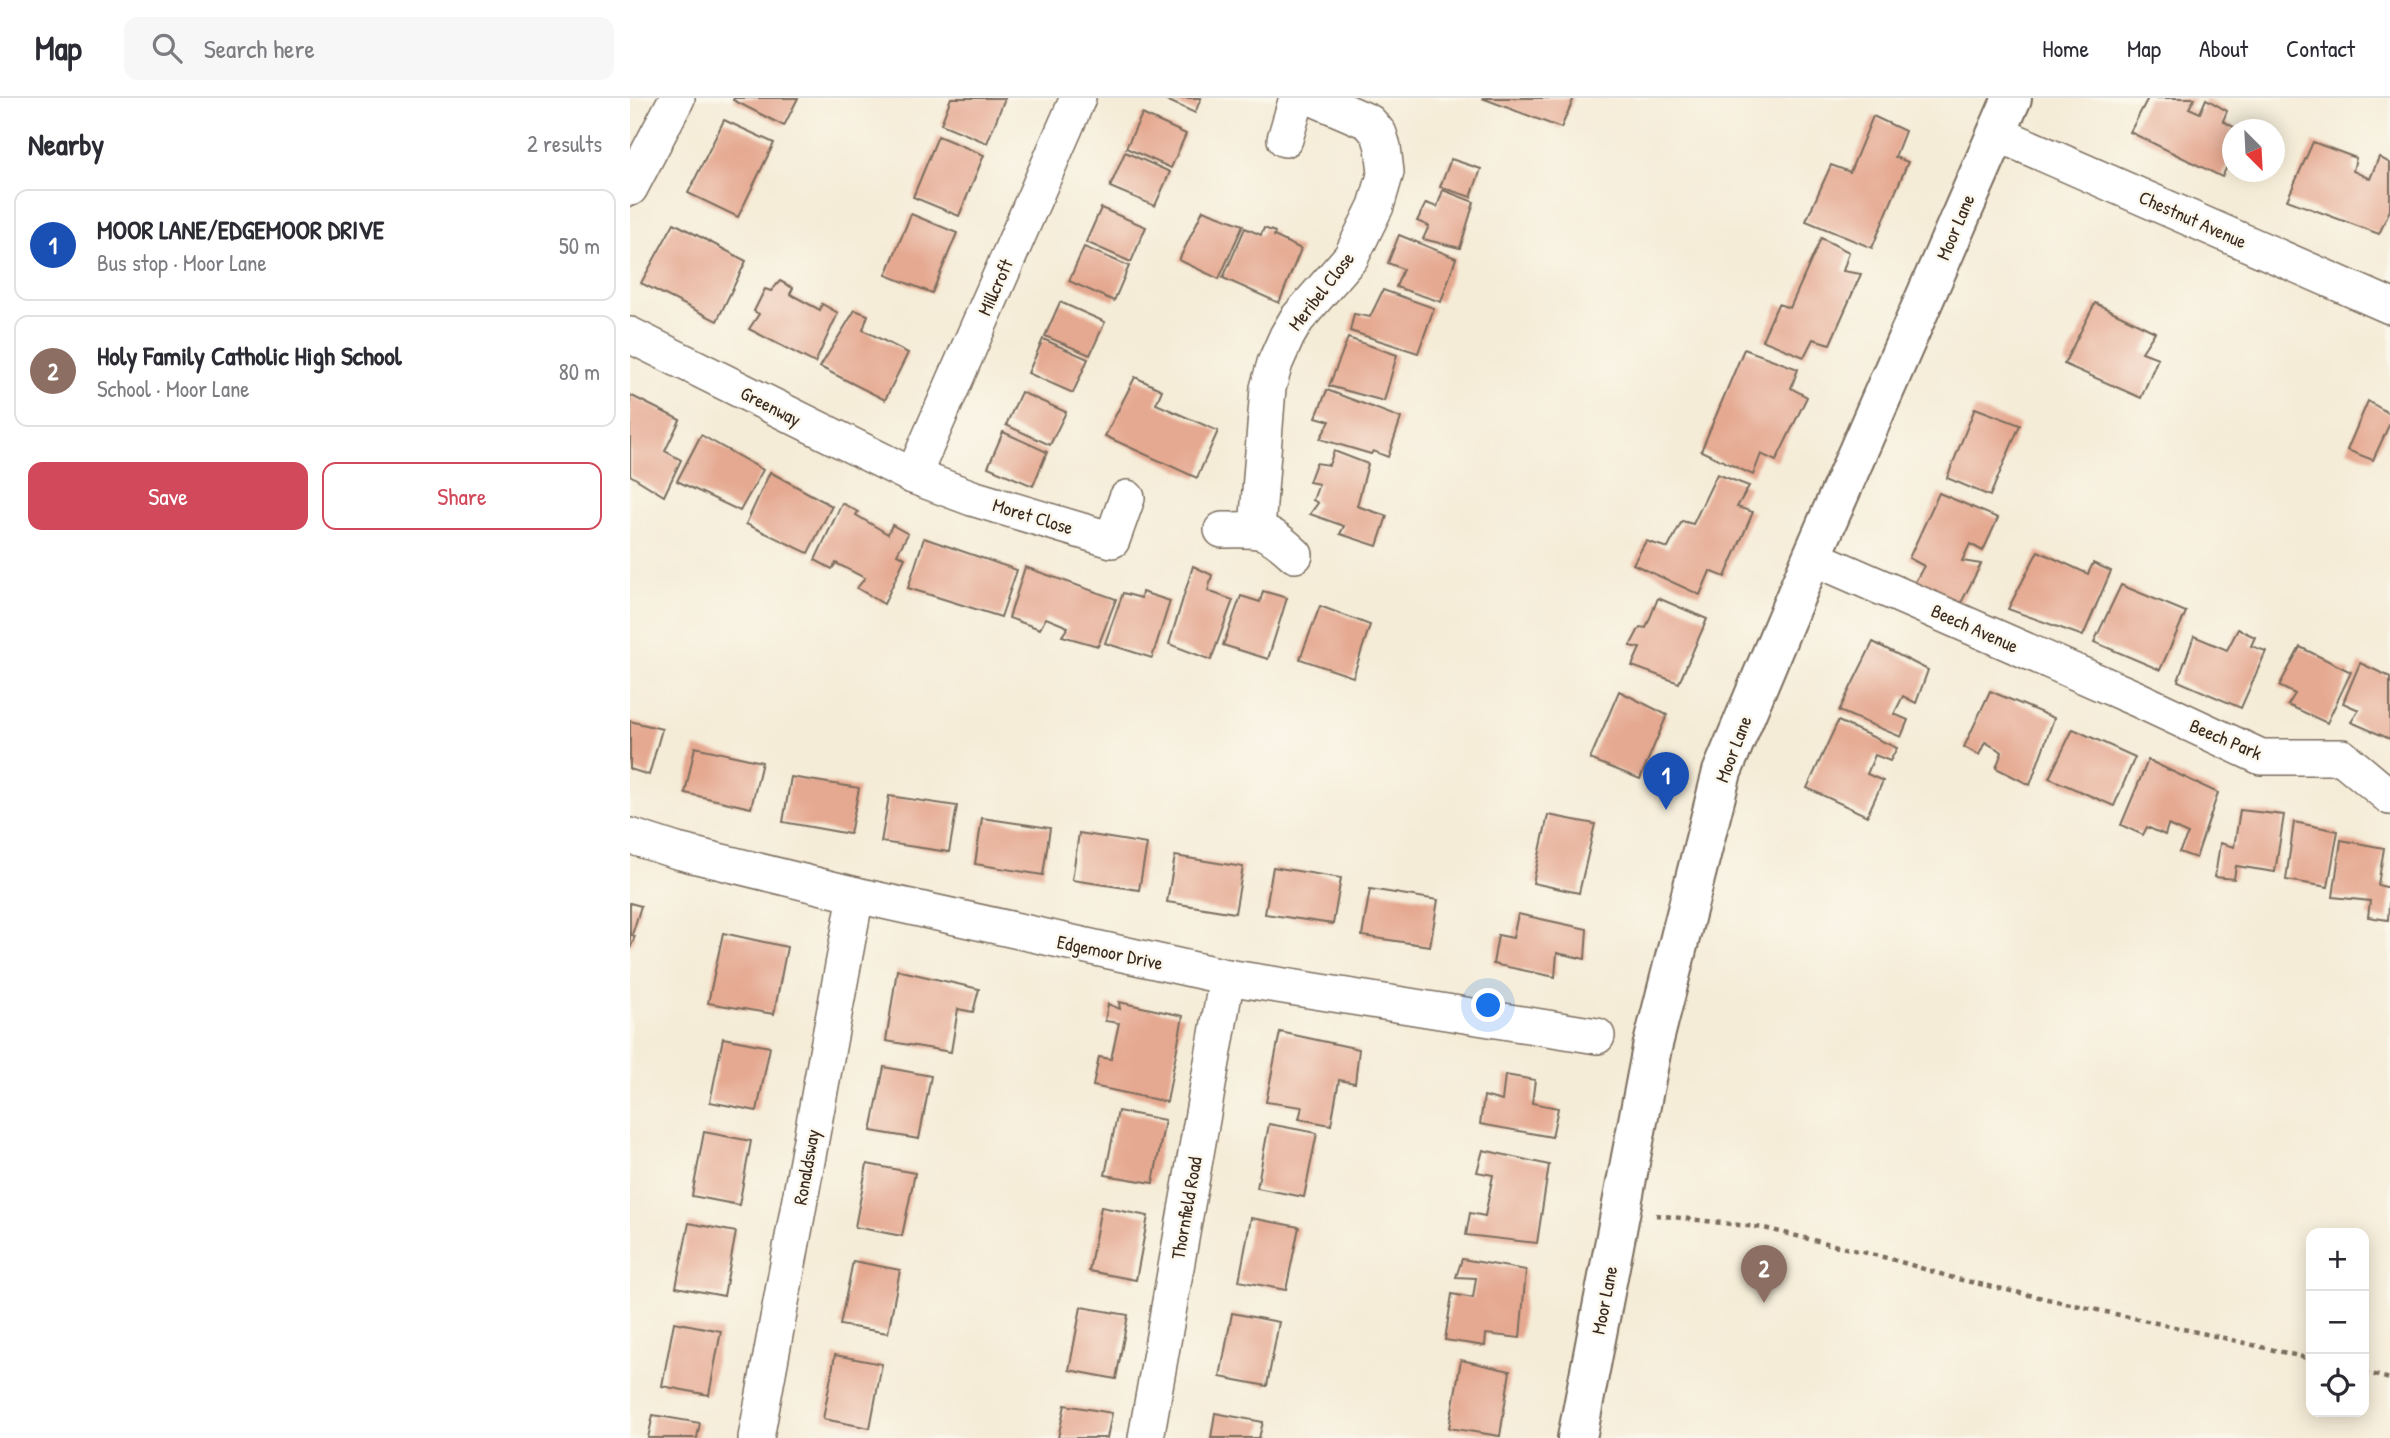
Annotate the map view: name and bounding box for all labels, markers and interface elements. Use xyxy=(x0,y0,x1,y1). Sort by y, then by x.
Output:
search box xyxy=(124,17,614,80)
text: Map xyxy=(35,26,82,70)
icon: search xyxy=(148,29,186,67)
text: Search here xyxy=(204,31,315,66)
text: Home xyxy=(2042,32,2089,64)
text: Map xyxy=(2127,32,2161,64)
text: About xyxy=(2199,32,2248,64)
text: Contact xyxy=(2286,32,2355,64)
north arrow xyxy=(2222,119,2285,182)
text: Nearby xyxy=(28,124,104,164)
text: 2 results xyxy=(527,128,602,159)
street label: Chestnut Avenue xyxy=(2135,184,2251,254)
street label: Moor Lane xyxy=(1930,190,1981,264)
text: MOOR LANE/EDGEMOOR DRIVE xyxy=(97,212,384,247)
text: 1 xyxy=(49,230,57,261)
text: 50 m xyxy=(559,230,600,261)
street label: Meribel Close xyxy=(1282,246,1360,336)
text: Bus stop · Moor Lane xyxy=(97,247,267,278)
street label: Millcroft xyxy=(971,254,1019,319)
text: Holy Family Catholic High School xyxy=(97,338,402,373)
text: 2 xyxy=(48,356,58,387)
text: 80 m xyxy=(559,356,600,387)
text: School · Moor Lane xyxy=(97,373,249,404)
street label: Greenway xyxy=(736,380,806,432)
button: Save xyxy=(28,462,308,530)
button: Share xyxy=(322,462,602,530)
street label: Moret Close xyxy=(990,491,1077,541)
street label: Beech Avenue xyxy=(1927,597,2023,659)
street label: Moor Lane xyxy=(1709,712,1758,786)
street label: Beech Park xyxy=(2186,712,2266,766)
pin: 1 xyxy=(1643,752,1689,810)
street label: Edgemoor Drive xyxy=(1055,928,1166,976)
your location xyxy=(1471,988,1505,1022)
street label: Ronaldsway xyxy=(787,1127,825,1207)
street label: Thornfield Road xyxy=(1164,1154,1208,1261)
map controls xyxy=(2306,1228,2369,1417)
button: + xyxy=(2306,1228,2369,1291)
pin: 2 xyxy=(1741,1245,1787,1303)
street label: Moor Lane xyxy=(1585,1263,1623,1336)
button: − xyxy=(2306,1291,2369,1354)
button: locate xyxy=(2306,1354,2369,1417)

